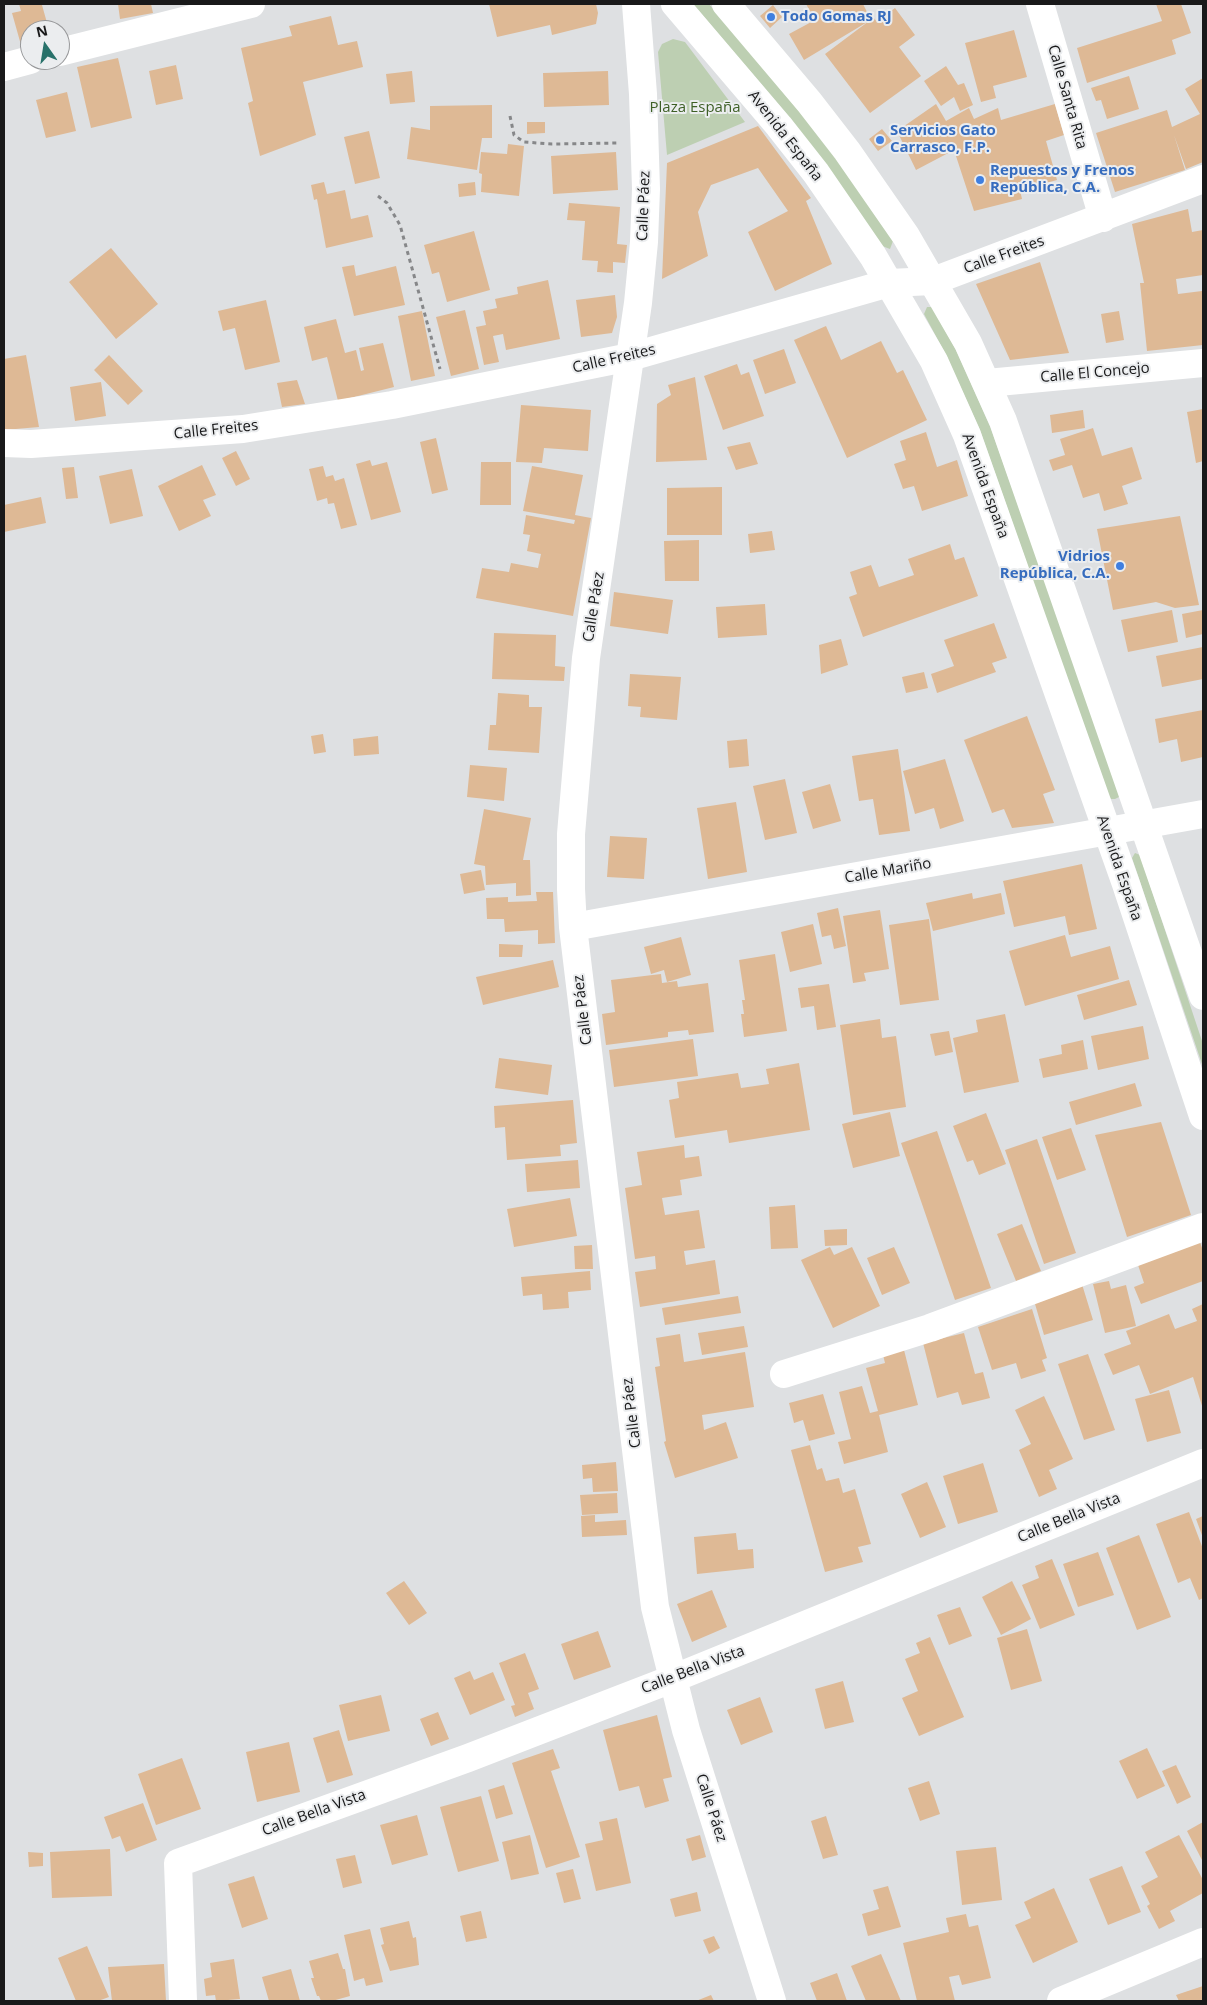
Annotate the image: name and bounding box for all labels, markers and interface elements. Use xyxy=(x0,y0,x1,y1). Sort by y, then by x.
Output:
place label: Todo Gomas RJ xyxy=(781,8,892,26)
marker: Todo Gomas RJ xyxy=(765,11,777,23)
north arrow xyxy=(20,20,70,70)
text: N xyxy=(34,20,49,41)
street label: Calle Santa Rita xyxy=(1044,43,1090,151)
street label: Avenida España xyxy=(744,87,826,185)
park label: Plaza España xyxy=(650,99,740,117)
place label: Servicios Gato Carrasco, F.P. xyxy=(890,122,996,157)
marker: Servicios Gato Carrasco, F.P. xyxy=(874,134,886,146)
place label: Repuestos y Frenos República, C.A. xyxy=(990,162,1135,197)
street label: Calle Páez xyxy=(634,170,654,242)
marker: Repuestos y Frenos República, C.A. xyxy=(974,174,986,186)
street label: Calle Freites xyxy=(961,232,1047,278)
street label: Calle Freites xyxy=(571,341,657,377)
street label: Calle El Concejo xyxy=(1040,359,1150,387)
street label: Calle Freites xyxy=(173,417,259,443)
street label: Avenida España xyxy=(958,431,1012,541)
place label: Vidrios República, C.A. xyxy=(1000,548,1110,583)
marker: Vidrios República, C.A. xyxy=(1114,560,1126,572)
street label: Calle Páez xyxy=(580,571,608,643)
street label: Avenida España xyxy=(1093,813,1145,923)
street label: Calle Mariño xyxy=(843,855,933,887)
street label: Calle Páez xyxy=(570,974,596,1046)
street label: Calle Páez xyxy=(619,1377,645,1449)
street label: Calle Bella Vista xyxy=(1015,1489,1123,1547)
street label: Calle Bella Vista xyxy=(639,1642,747,1698)
street label: Calle Páez xyxy=(692,1772,730,1844)
street label: Calle Bella Vista xyxy=(260,1786,368,1840)

